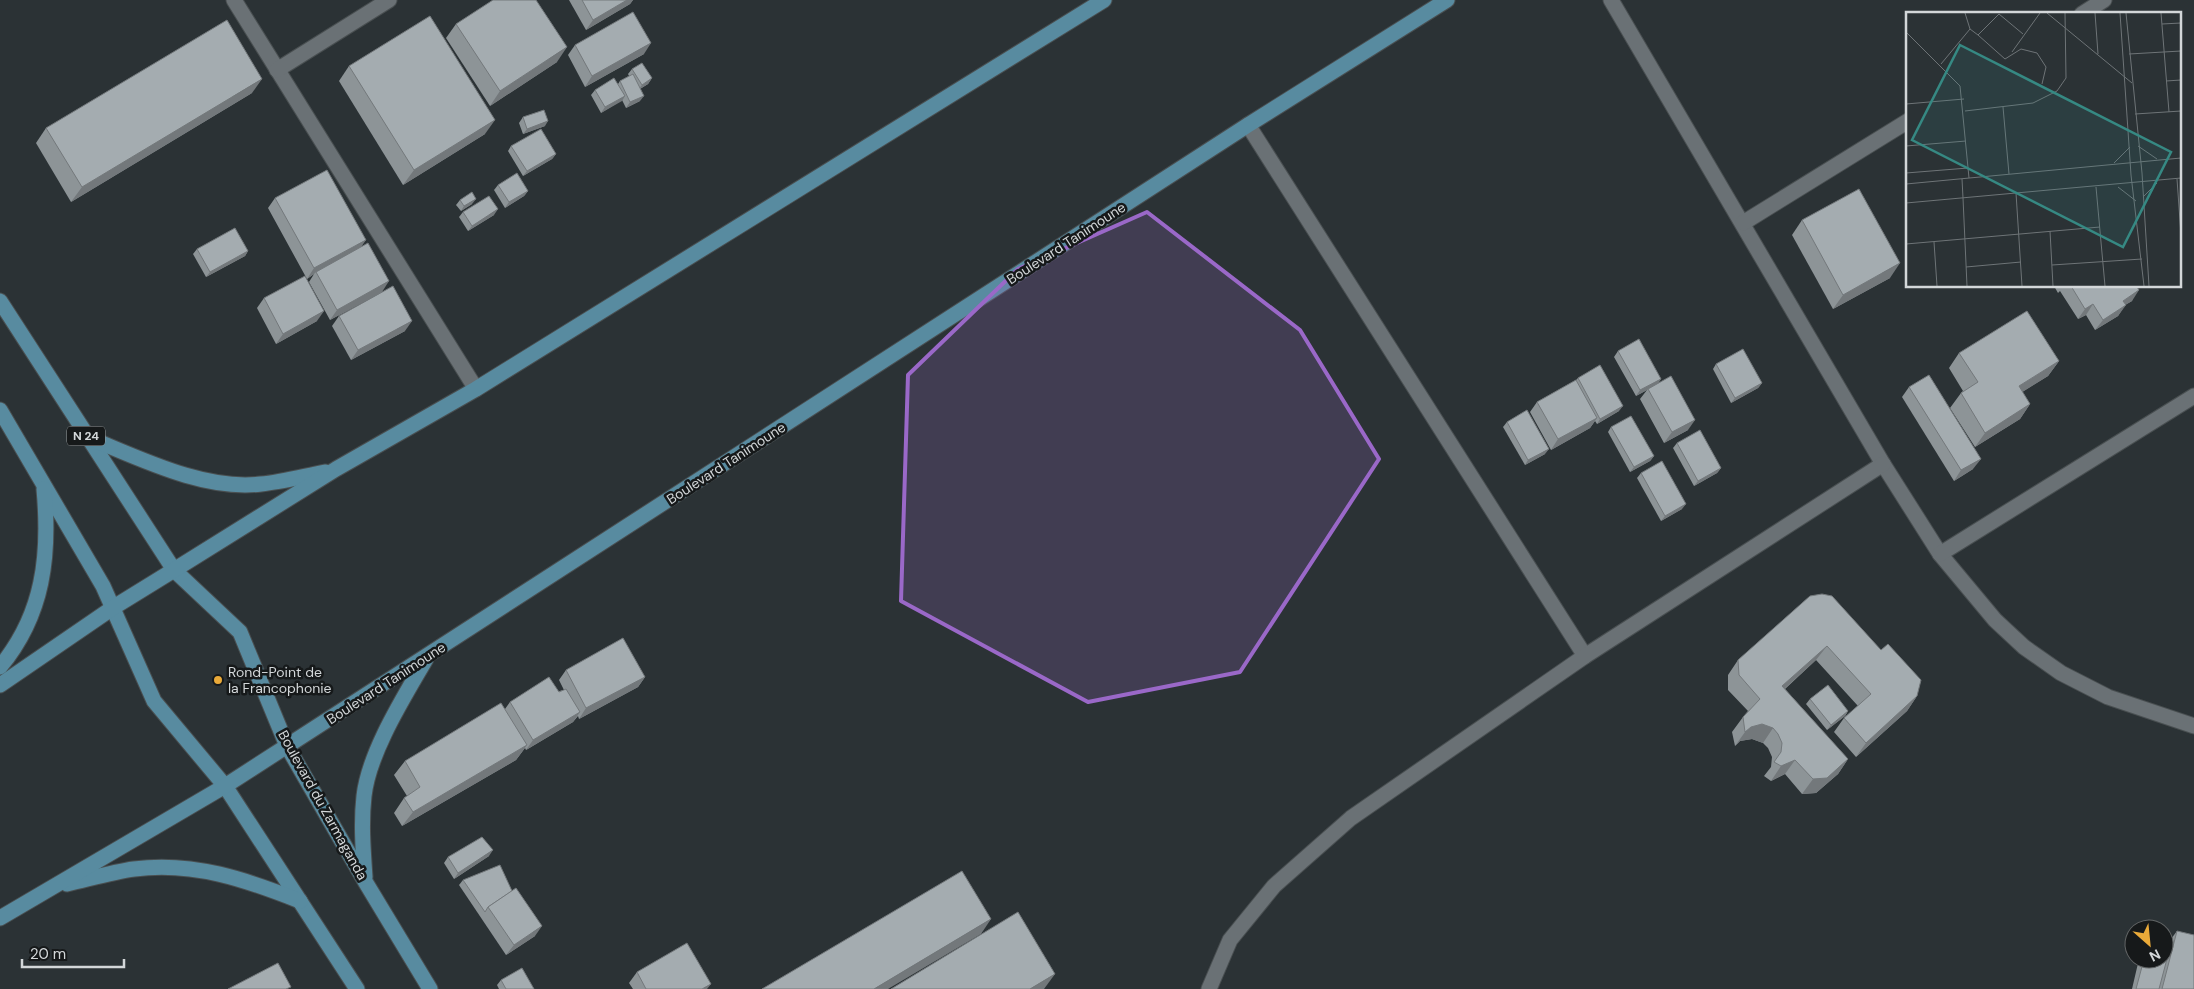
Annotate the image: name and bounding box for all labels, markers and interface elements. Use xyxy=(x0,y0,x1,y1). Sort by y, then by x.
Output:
inset map xyxy=(1906,12,2182,288)
street label: Boulevard Tanimoune xyxy=(1003,198,1129,288)
street label: Boulevard Tanimoune xyxy=(663,418,789,508)
road number: N 24 xyxy=(67,426,105,446)
street label: Boulevard Tanimoune xyxy=(323,638,449,728)
place label: Rond-Point de la Francophonie xyxy=(228,663,332,697)
marker: Rond-Point de la Francophonie xyxy=(212,674,224,686)
street label: Boulevard du Zarmaganda xyxy=(274,727,372,883)
north arrow xyxy=(2124,919,2174,969)
scale bar xyxy=(22,936,125,968)
text: 20 m xyxy=(30,944,66,964)
text: N xyxy=(2146,945,2164,966)

